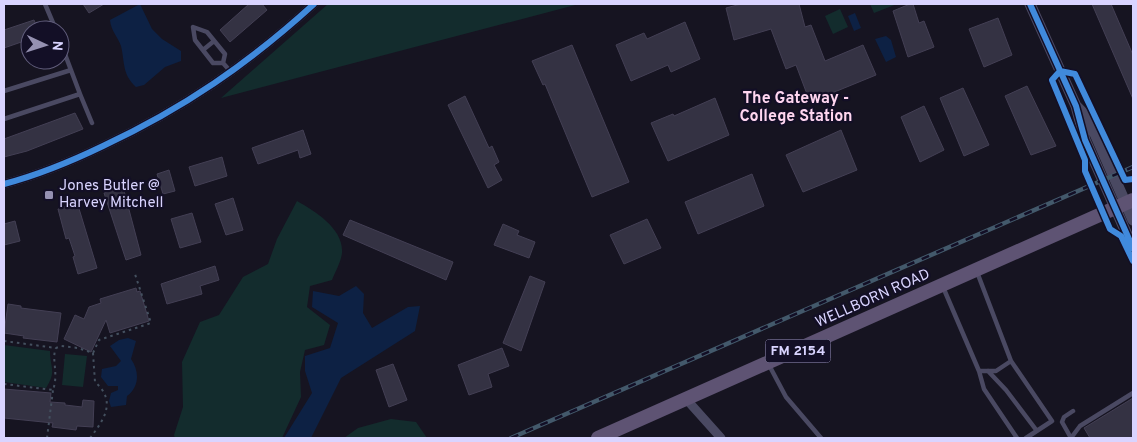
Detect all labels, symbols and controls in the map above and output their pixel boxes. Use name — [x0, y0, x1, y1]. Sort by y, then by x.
north arrow — [20, 20, 70, 70]
text: N — [48, 40, 65, 51]
district label: The Gateway - College Station — [739, 89, 853, 127]
place label: Jones Butler @ Harvey Mitchell — [59, 177, 163, 213]
marker: Jones Butler @ Harvey Mitchell — [43, 189, 55, 201]
street label: WELLBORN ROAD — [813, 265, 933, 333]
road number: FM 2154 — [766, 340, 830, 362]

